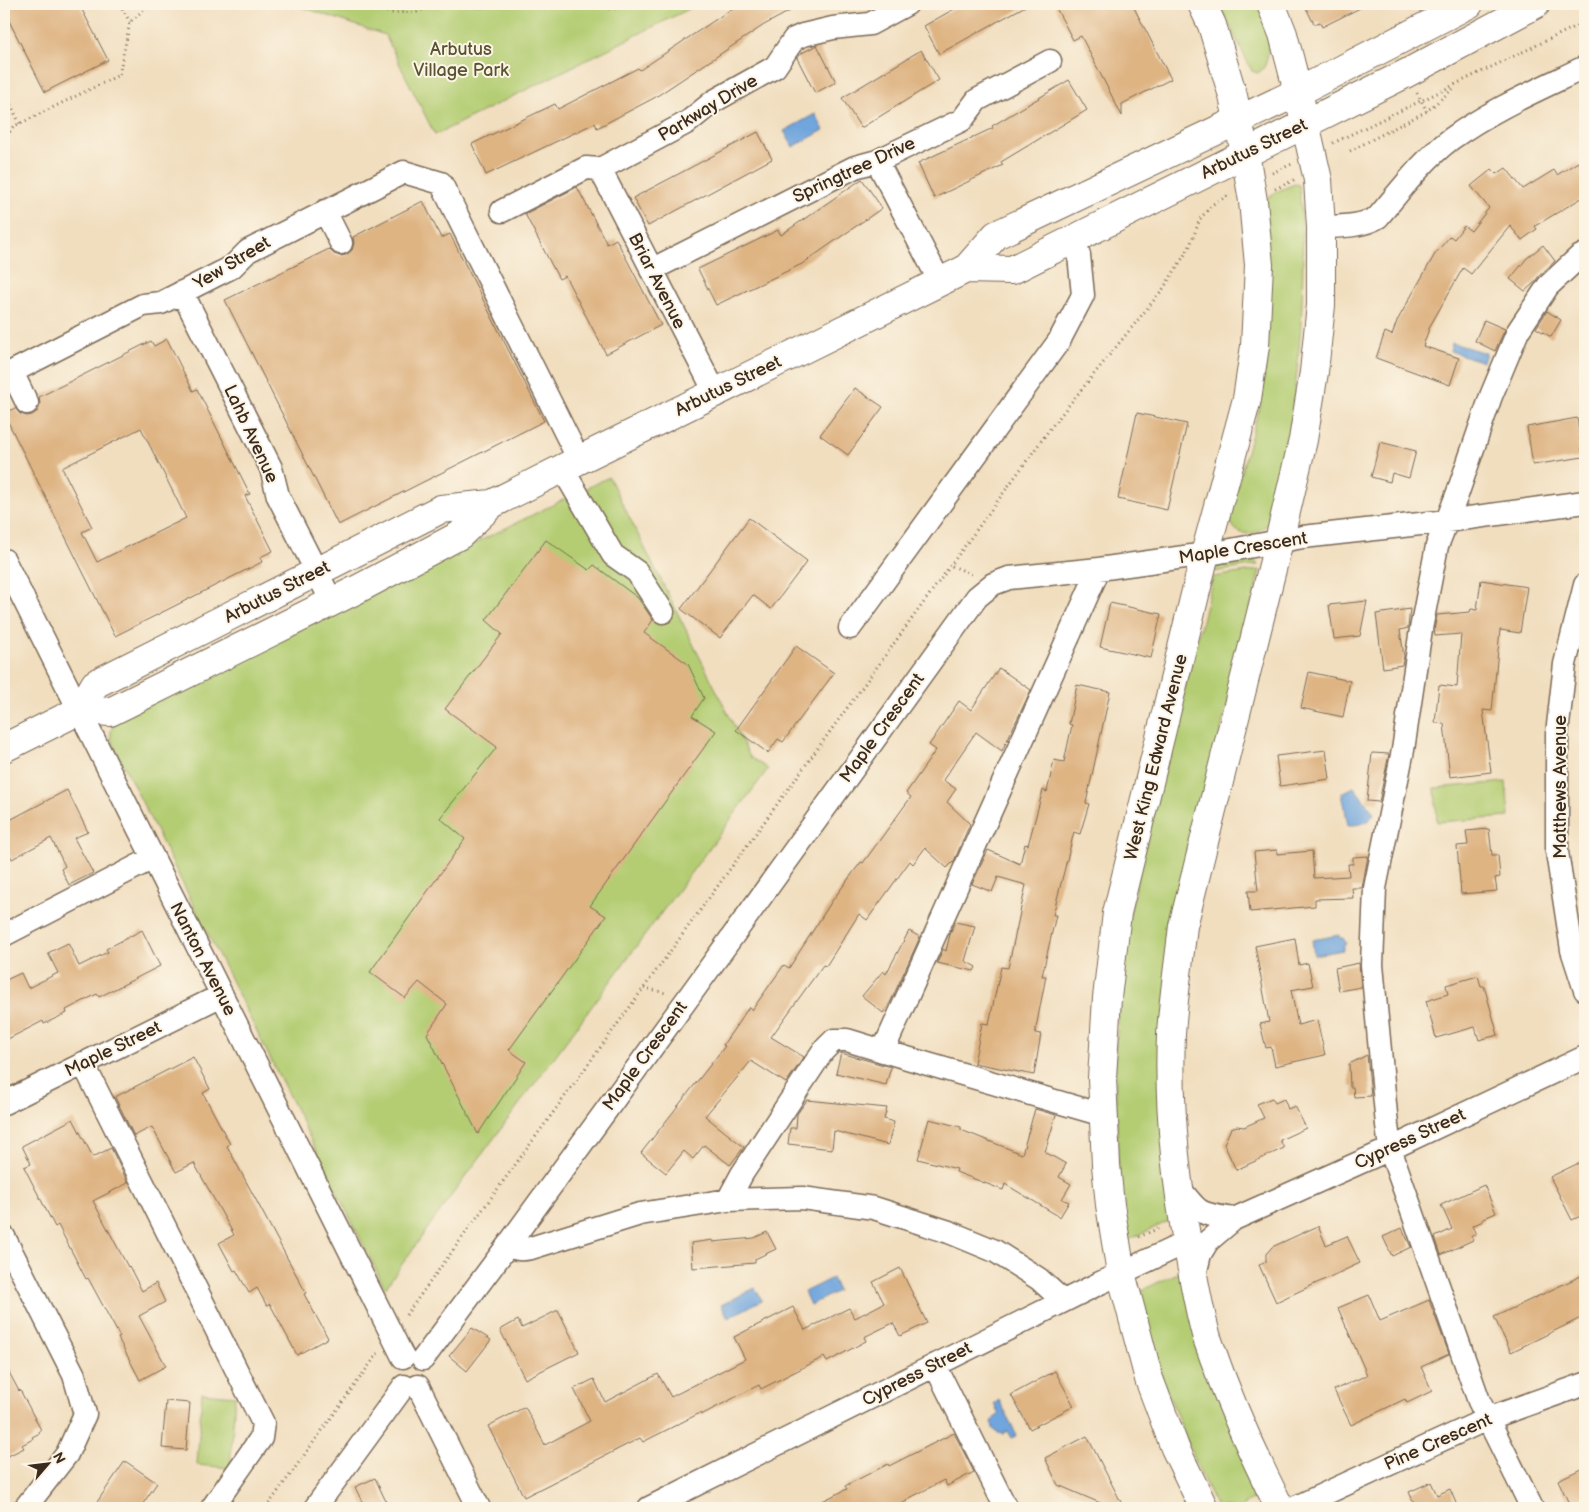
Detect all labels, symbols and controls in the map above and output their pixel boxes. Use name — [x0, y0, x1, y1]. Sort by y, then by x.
park label: Arbutus Village Park — [413, 39, 509, 81]
street label: Parkway Drive — [654, 70, 762, 146]
street label: Arbutus Street — [1197, 114, 1311, 184]
street label: Springtree Drive — [789, 132, 919, 208]
street label: Briar Avenue — [624, 229, 690, 333]
street label: Yew Street — [189, 232, 275, 295]
street label: Arbutus Street — [671, 351, 785, 421]
street label: Lahb Avenue — [219, 382, 283, 487]
street label: Maple Crescent — [1177, 527, 1309, 569]
street label: Arbutus Street — [221, 556, 334, 628]
street label: West King Edward Avenue — [1120, 651, 1192, 862]
street label: Maple Crescent — [835, 669, 929, 787]
street label: Matthews Avenue — [1550, 715, 1571, 859]
street label: Nanton Avenue — [165, 899, 241, 1020]
street label: Maple Crescent — [598, 997, 692, 1115]
street label: Maple Street — [61, 1016, 165, 1081]
street label: Cypress Street — [1351, 1104, 1469, 1174]
street label: Cypress Street — [859, 1337, 976, 1411]
street label: Pine Crescent — [1381, 1409, 1496, 1475]
north arrow — [22, 1440, 72, 1490]
text: N — [49, 1449, 69, 1467]

